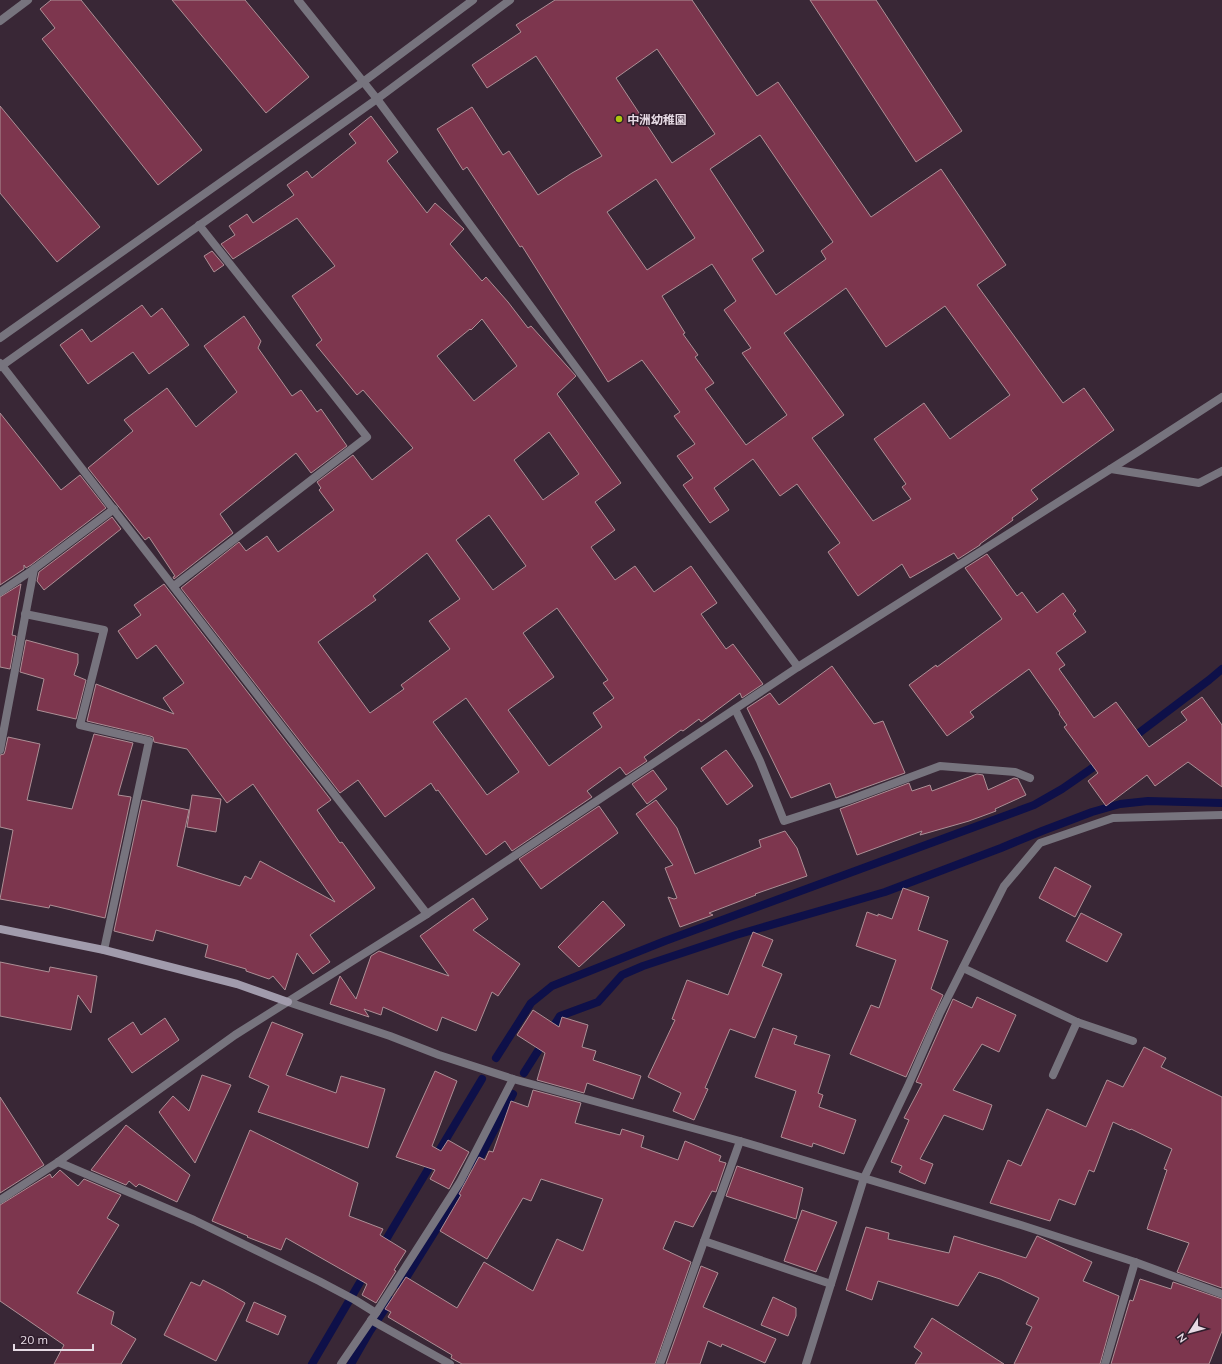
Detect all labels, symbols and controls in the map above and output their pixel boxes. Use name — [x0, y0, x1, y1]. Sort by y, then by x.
place label: 中洲幼稚園 — [627, 112, 687, 127]
marker: 中洲幼稚園 — [614, 114, 624, 124]
north arrow — [1170, 1312, 1210, 1352]
scale bar — [14, 1326, 93, 1352]
text: N — [1174, 1330, 1190, 1345]
text: 20 m — [20, 1332, 48, 1347]

